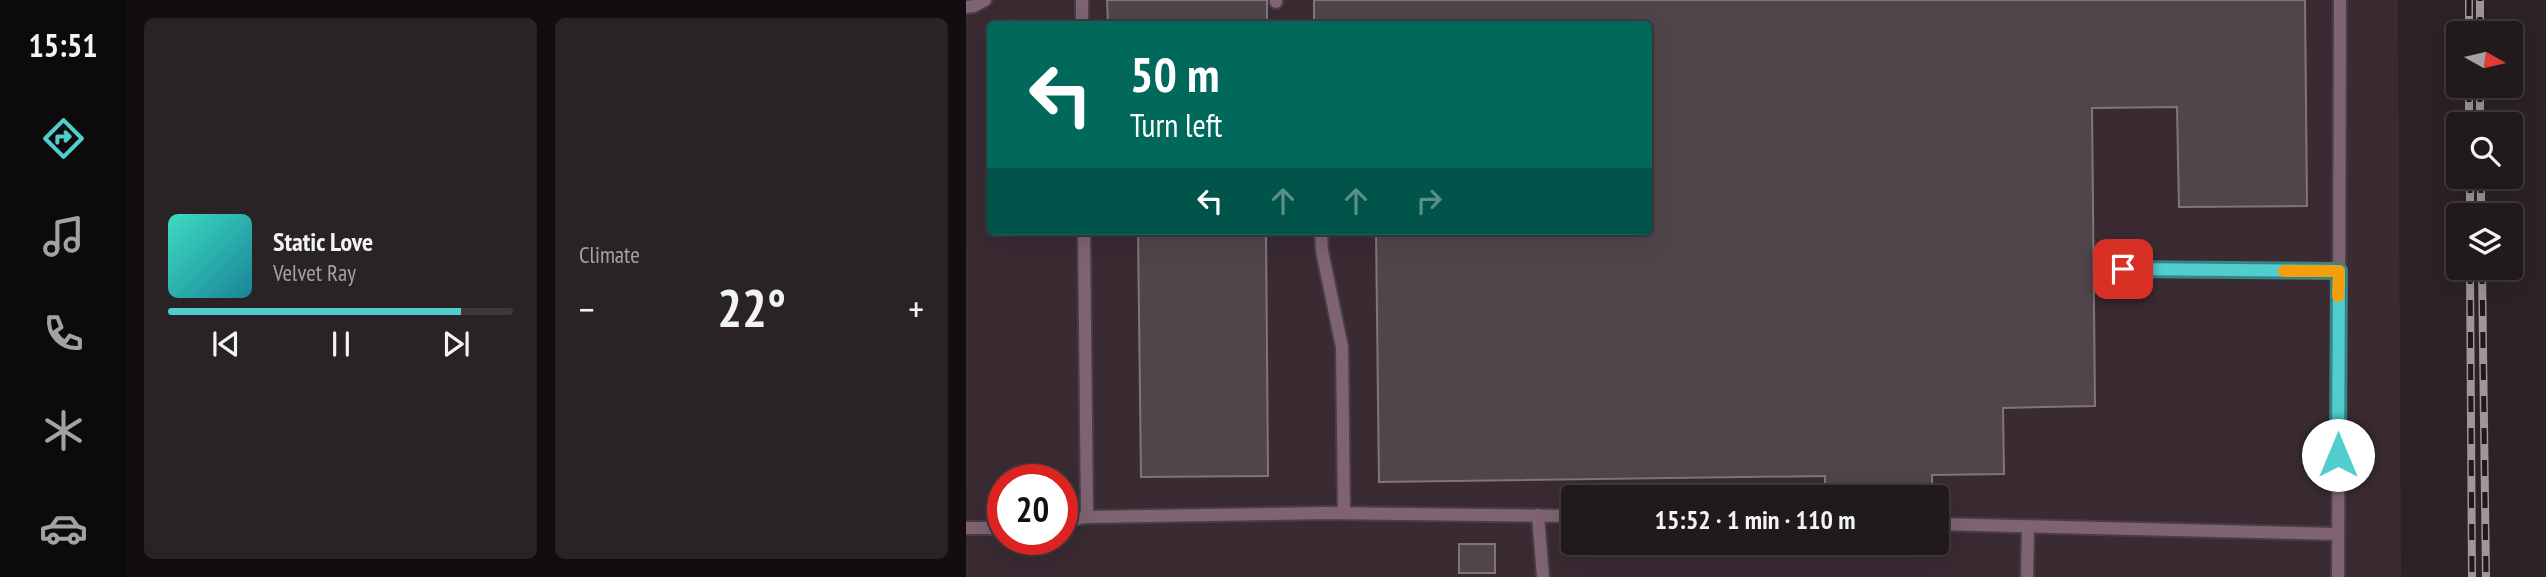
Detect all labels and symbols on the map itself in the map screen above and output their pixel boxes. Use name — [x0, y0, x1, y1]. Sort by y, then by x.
north arrow — [2446, 21, 2524, 98]
pin — [2093, 239, 2153, 299]
position arrow — [2301, 418, 2375, 492]
speed limit sign: 20 — [987, 464, 1078, 555]

